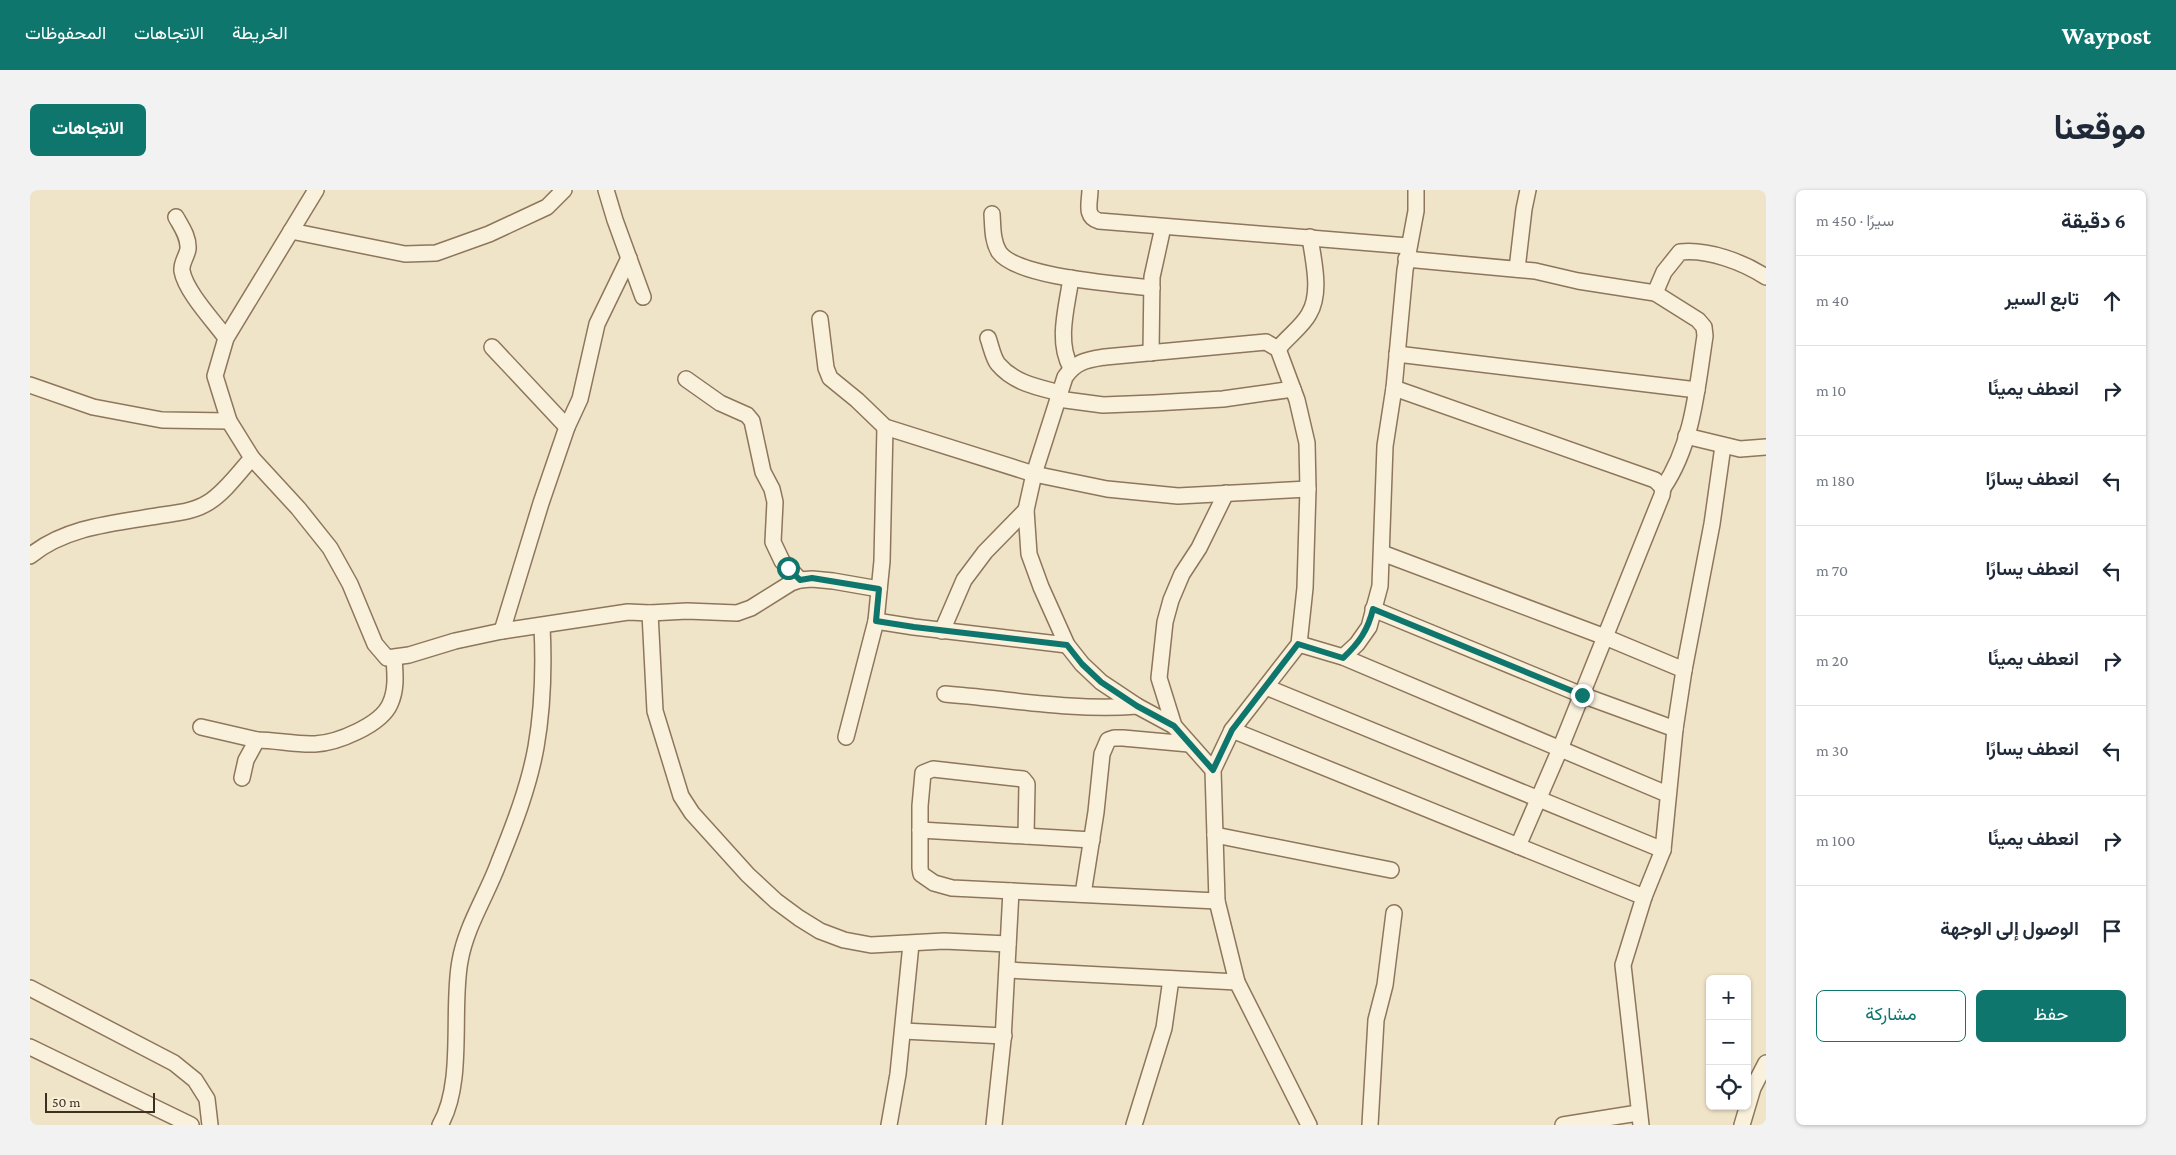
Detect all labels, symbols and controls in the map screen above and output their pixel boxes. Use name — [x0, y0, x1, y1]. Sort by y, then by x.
text: Waypost — [2062, 22, 2151, 49]
text: المحفوظات — [25, 23, 106, 43]
text: الاتجاهات — [134, 23, 204, 43]
text: الخريطة — [232, 23, 288, 43]
button: الاتجاهات — [30, 104, 146, 156]
text: موقعنا — [2053, 108, 2146, 147]
text: 6 دقيقة — [2061, 209, 2126, 233]
text: سيرًا · 450 m — [1816, 212, 1894, 229]
icon: ahead — [2098, 287, 2126, 315]
text: تابع السير — [2004, 288, 2079, 309]
text: 40 m — [1816, 292, 1849, 309]
icon: right — [2098, 377, 2126, 405]
text: انعطف يمينًا — [1988, 378, 2079, 399]
text: 10 m — [1816, 382, 1846, 399]
icon: left — [2098, 467, 2126, 495]
text: انعطف يسارًا — [1985, 468, 2079, 489]
text: 180 m — [1816, 472, 1855, 489]
route start — [777, 557, 800, 580]
icon: left — [2098, 557, 2126, 585]
text: انعطف يسارًا — [1985, 558, 2079, 579]
text: 70 m — [1816, 562, 1848, 579]
icon: right — [2098, 647, 2126, 675]
text: انعطف يمينًا — [1988, 648, 2079, 669]
text: 20 m — [1816, 652, 1849, 669]
route end — [1571, 684, 1594, 707]
icon: left — [2098, 737, 2126, 765]
text: انعطف يسارًا — [1985, 738, 2079, 759]
text: 30 m — [1816, 742, 1849, 759]
icon: right — [2098, 827, 2126, 855]
text: انعطف يمينًا — [1988, 828, 2079, 849]
text: 100 m — [1816, 832, 1855, 849]
icon: arrive — [2098, 917, 2126, 945]
text: الوصول إلى الوجهة — [1940, 918, 2079, 939]
map controls — [1706, 975, 1751, 1110]
button: + — [1706, 975, 1751, 1020]
button: مشاركة — [1816, 990, 1966, 1042]
button: حفظ — [1976, 990, 2126, 1042]
button: − — [1706, 1020, 1751, 1065]
button: locate — [1706, 1065, 1751, 1110]
scale bar — [45, 1090, 155, 1113]
text: 50 m — [52, 1094, 80, 1110]

